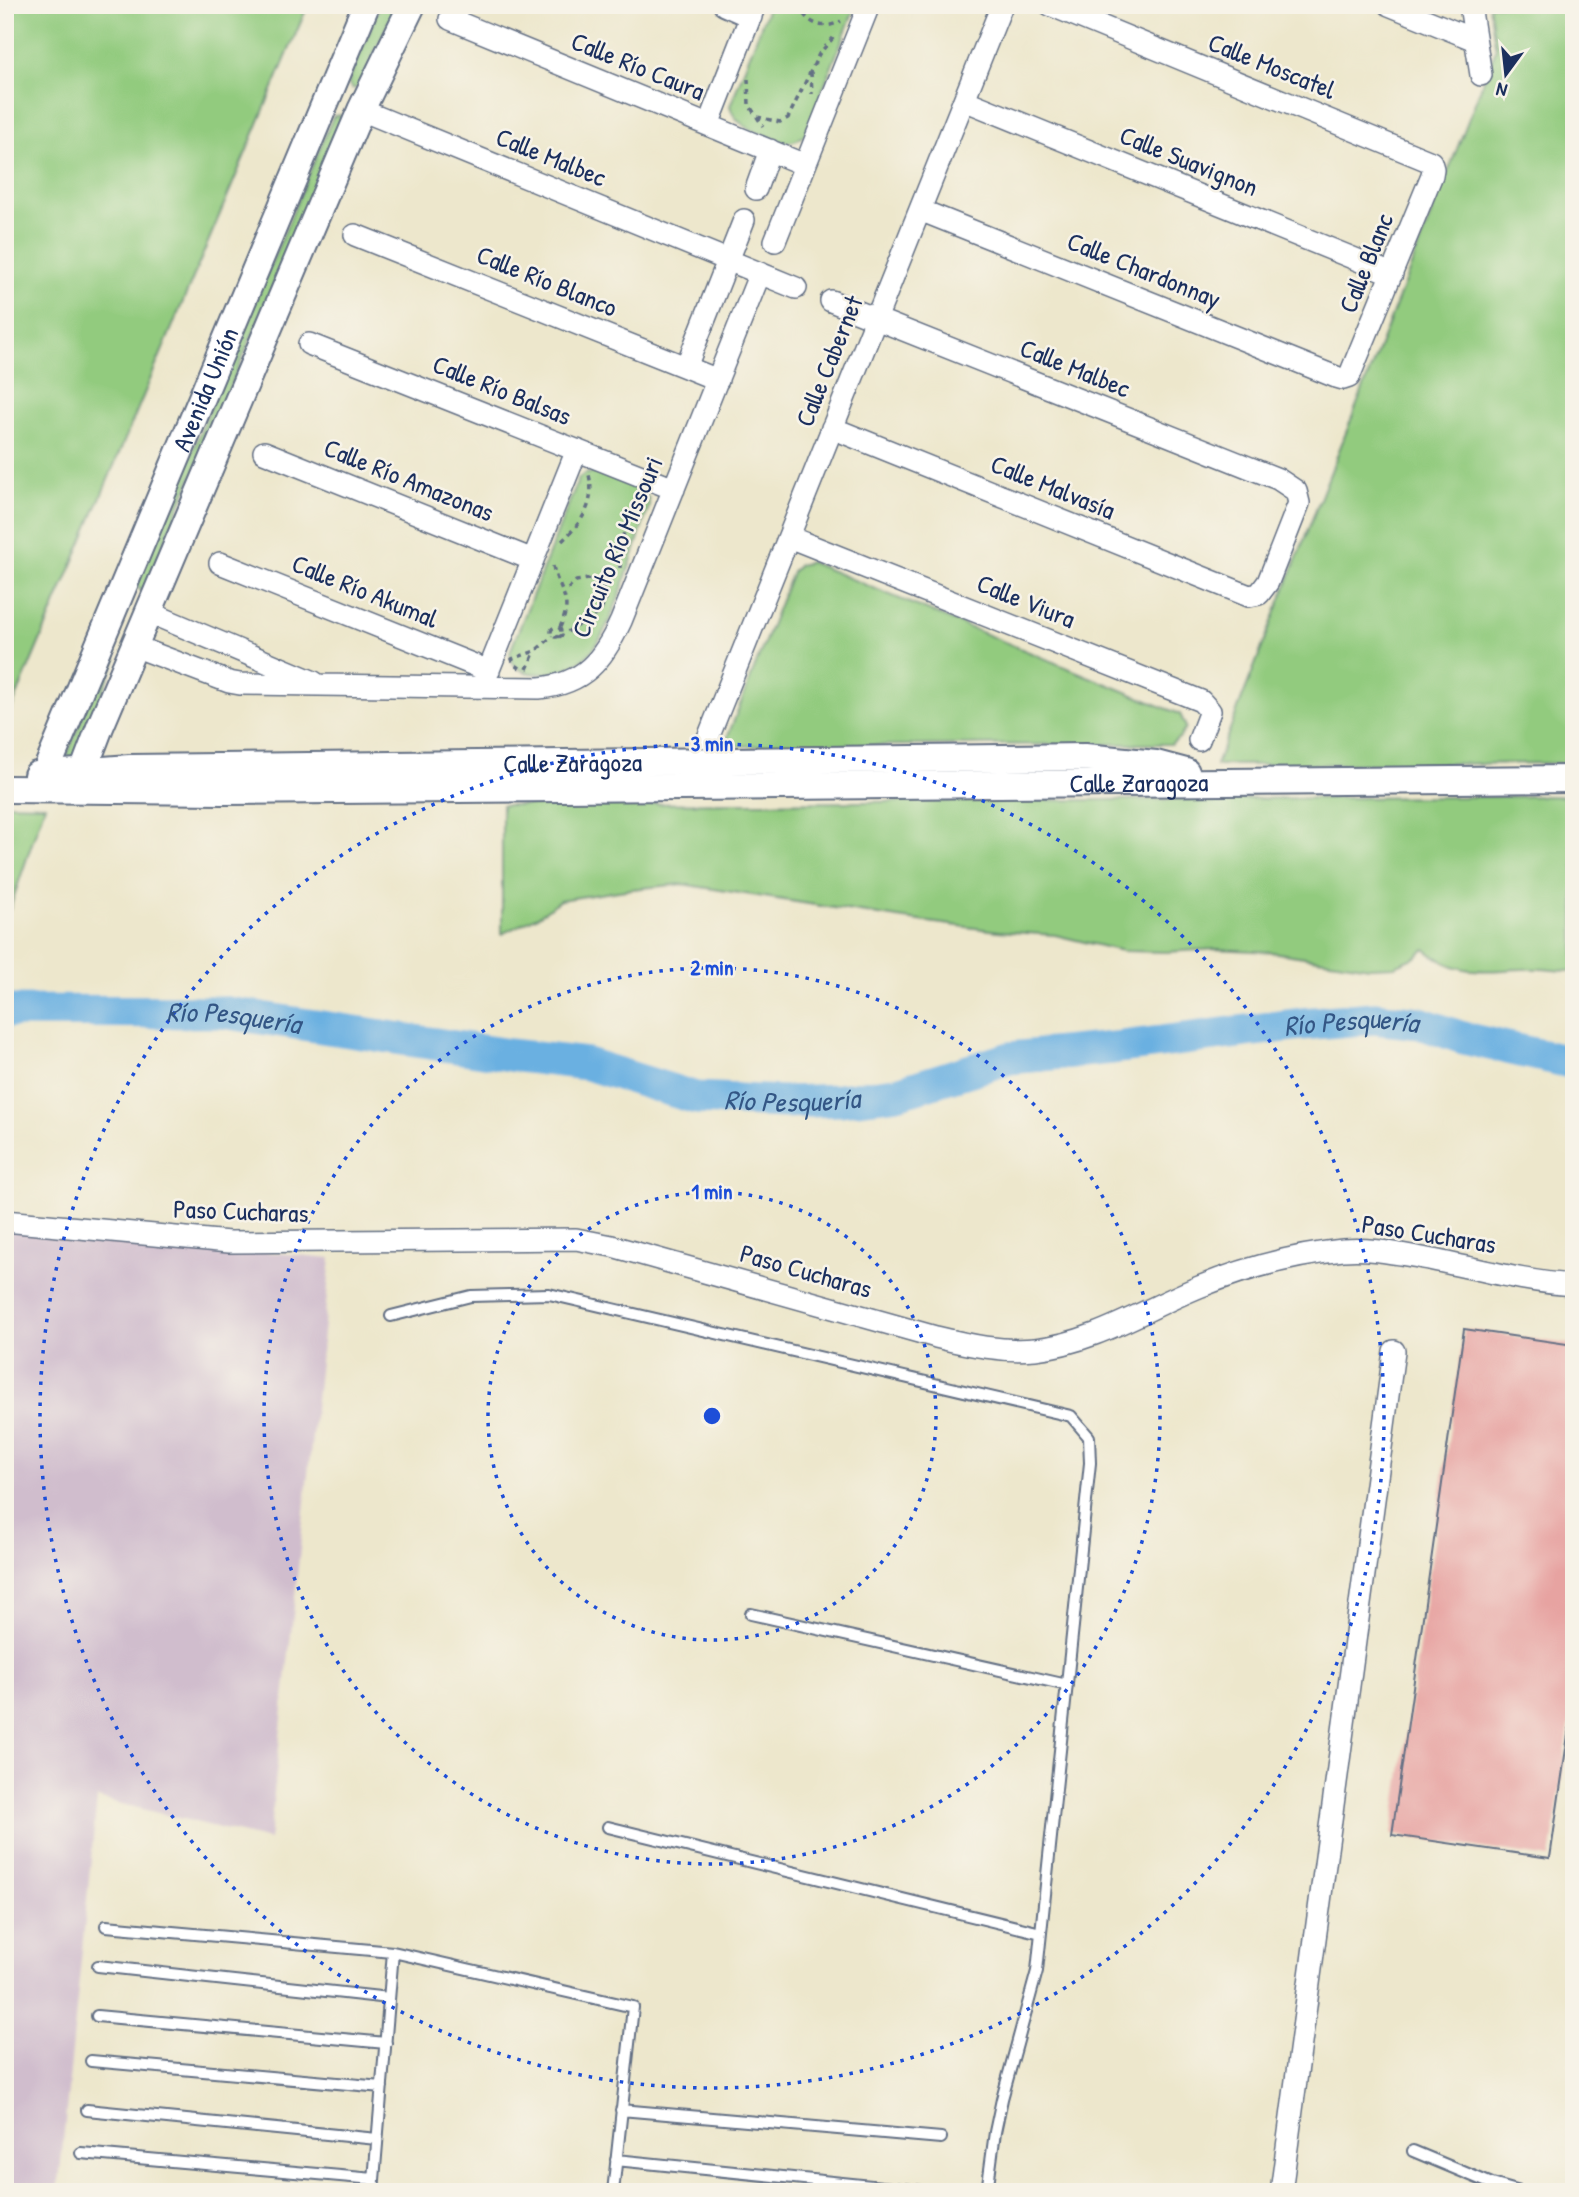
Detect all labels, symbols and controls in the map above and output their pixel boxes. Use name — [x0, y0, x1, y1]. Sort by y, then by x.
street label: Calle Río Caura — [566, 23, 710, 108]
street label: Calle Moscatel — [1203, 24, 1341, 107]
north arrow — [1470, 38, 1540, 108]
text: N — [1493, 77, 1510, 104]
street label: Calle Suavignon — [1115, 117, 1264, 204]
street label: Calle Malbec — [491, 119, 611, 194]
street label: Calle Blanc — [1330, 208, 1401, 318]
street label: Calle Chardonnay — [1062, 223, 1226, 316]
street label: Calle Río Blanco — [472, 236, 623, 325]
street label: Calle Cabernet — [786, 289, 871, 432]
street label: Avenida Unión — [164, 322, 247, 457]
street label: Calle Malbec — [1015, 330, 1135, 405]
street label: Calle Río Balsas — [428, 346, 577, 433]
street label: Calle Río Amazonas — [319, 430, 499, 530]
street label: Calle Malvasía — [986, 446, 1121, 527]
street label: Circuito Río Missouri — [563, 451, 671, 643]
street label: Calle Río Akumal — [287, 545, 444, 636]
street label: Calle Viura — [972, 565, 1081, 636]
text: 3 min — [691, 729, 733, 758]
street label: Calle Zaragoza — [503, 744, 642, 781]
street label: Calle Zaragoza — [1069, 764, 1209, 800]
text: 2 min — [690, 953, 734, 982]
water label: Río Pesquería — [166, 993, 307, 1043]
water label: Río Pesquería — [1281, 998, 1424, 1045]
water label: Río Pesquería — [723, 1078, 865, 1121]
text: 1 min — [692, 1177, 732, 1206]
street label: Paso Cucharas — [173, 1191, 309, 1230]
street label: Paso Cucharas — [1360, 1206, 1499, 1261]
street label: Paso Cucharas — [736, 1235, 876, 1306]
centre of rings — [700, 1404, 724, 1428]

